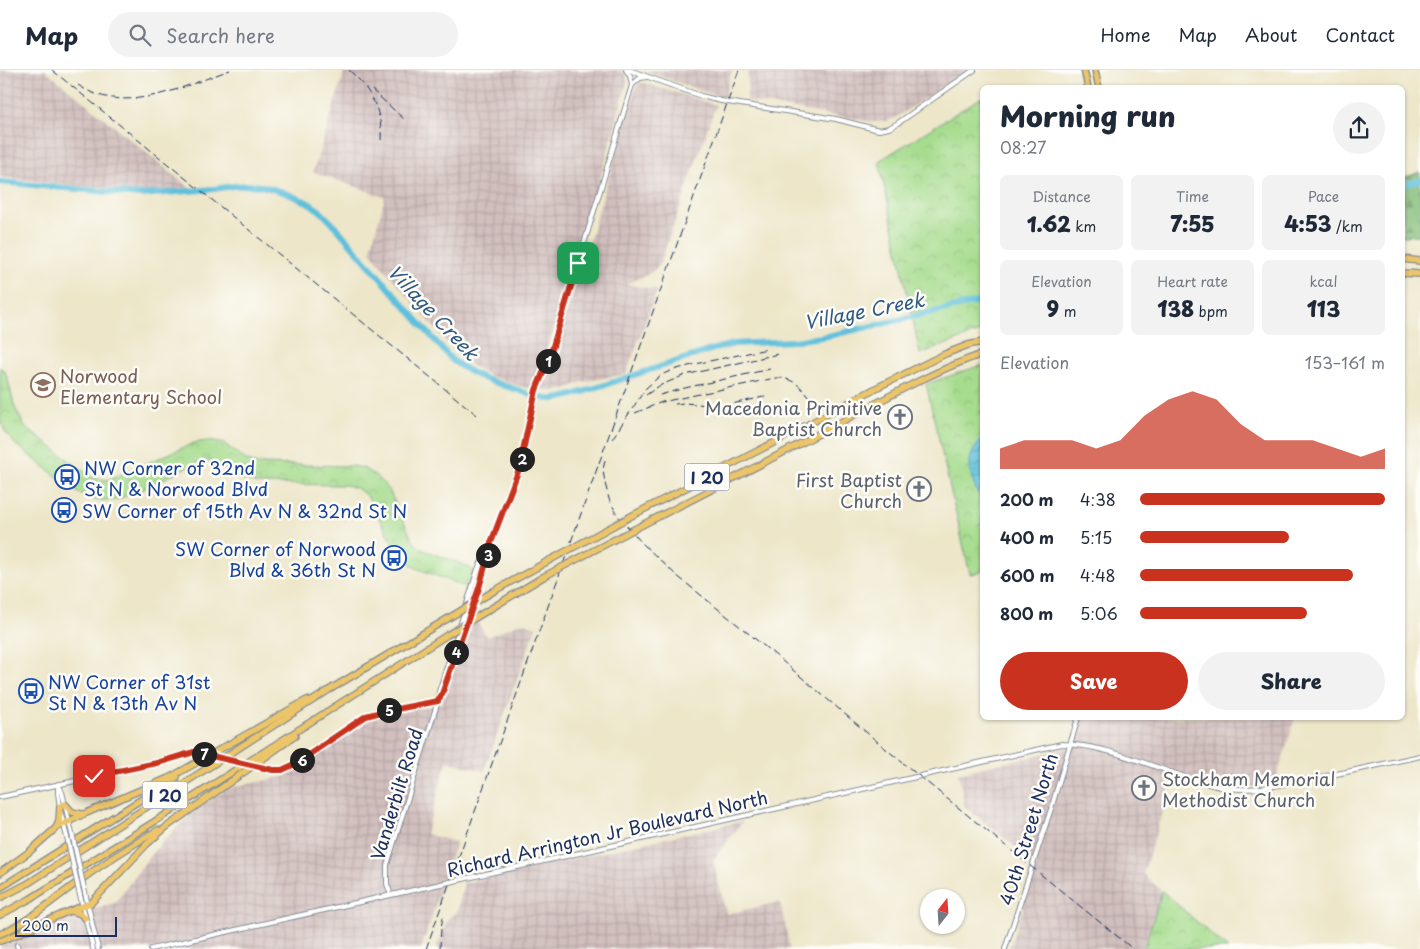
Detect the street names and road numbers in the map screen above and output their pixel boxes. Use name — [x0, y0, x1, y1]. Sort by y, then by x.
road number: I 20 — [684, 464, 730, 491]
street label: Vanderbilt Road — [363, 725, 429, 863]
street label: 40th Street North — [992, 750, 1064, 908]
road number: I 20 — [142, 782, 188, 808]
street label: Richard Arrington Jr Boulevard North — [444, 783, 770, 883]

